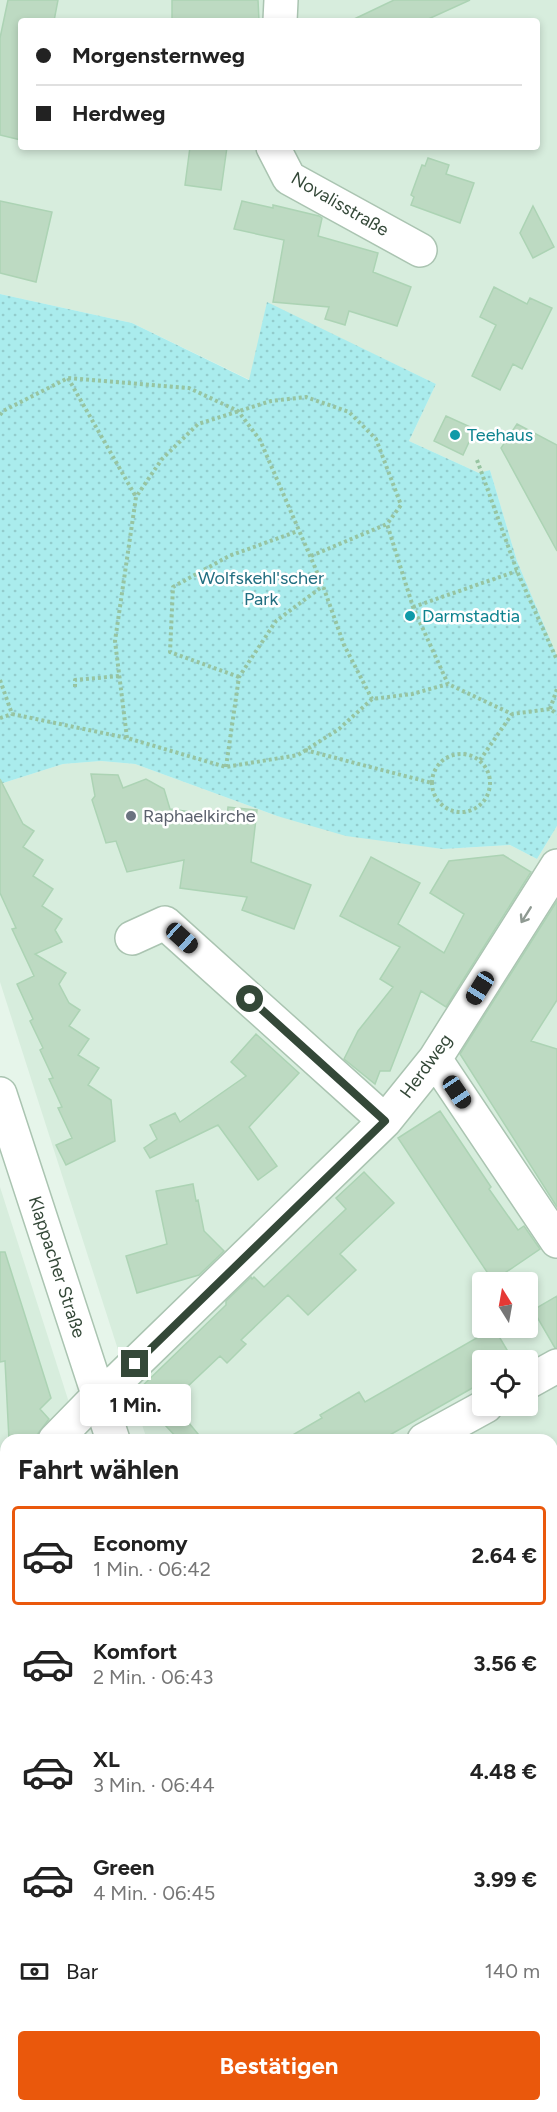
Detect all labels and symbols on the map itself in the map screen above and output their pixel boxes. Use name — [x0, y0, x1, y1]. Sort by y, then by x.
street label: Novalisstraße — [287, 167, 393, 241]
place label: Teehaus — [467, 424, 533, 446]
marker: Teehaus — [448, 428, 462, 442]
park label: Wolfskehl'scher Park — [198, 567, 324, 610]
place label: Darmstadtia — [422, 605, 520, 627]
marker: Darmstadtia — [403, 609, 417, 623]
place label: Raphaelkirche — [143, 805, 256, 827]
marker: Raphaelkirche — [124, 809, 138, 823]
one-way arrow — [519, 906, 531, 923]
car — [163, 919, 201, 957]
car — [463, 968, 497, 1008]
route start — [236, 985, 263, 1012]
street label: Herdweg — [395, 1029, 457, 1103]
car — [439, 1072, 475, 1112]
street label: Klappacher Straße — [24, 1193, 90, 1341]
north arrow — [472, 1272, 538, 1338]
route end — [121, 1350, 148, 1377]
callout: 1 Min. — [80, 1385, 190, 1427]

